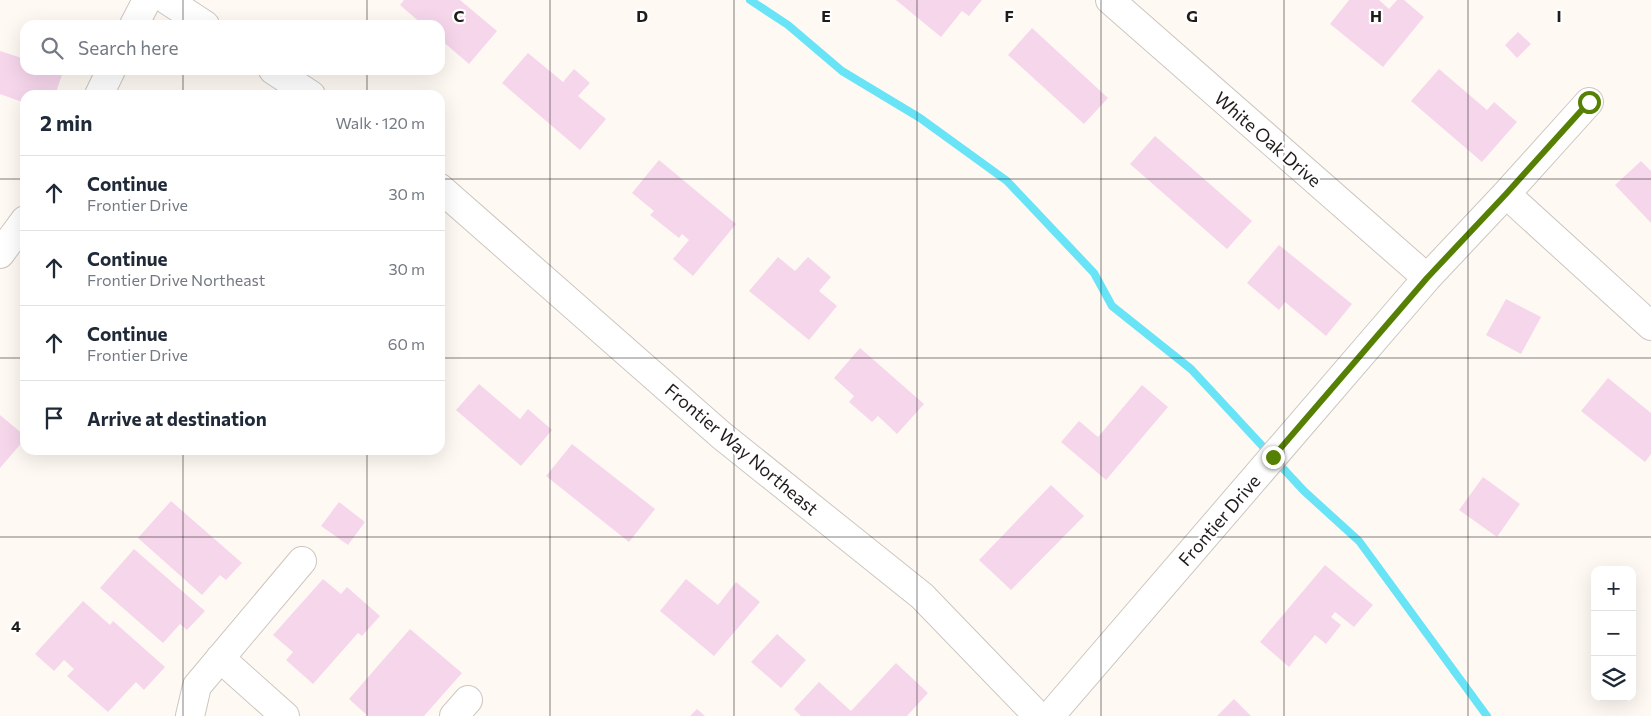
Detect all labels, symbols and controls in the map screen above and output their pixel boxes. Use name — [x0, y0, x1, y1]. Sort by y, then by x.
text: C — [454, 6, 465, 25]
text: D — [636, 6, 648, 25]
text: E — [821, 6, 831, 25]
text: F — [1004, 6, 1014, 25]
text: G — [1186, 6, 1198, 25]
text: H — [1370, 6, 1382, 25]
text: I — [1556, 6, 1562, 25]
search box — [20, 20, 445, 75]
icon: search — [38, 34, 66, 62]
text: Search here — [78, 36, 178, 59]
street label: White Oak Drive — [1210, 87, 1326, 191]
route start — [1578, 91, 1601, 114]
text: 2 min — [40, 110, 92, 135]
text: Walk · 120 m — [335, 113, 425, 132]
text: Continue — [87, 172, 167, 195]
icon: ahead — [40, 179, 68, 207]
text: 30 m — [388, 184, 425, 203]
text: Frontier Drive — [87, 195, 188, 214]
text: Continue — [87, 247, 167, 270]
icon: ahead — [40, 254, 68, 282]
text: 30 m — [388, 259, 425, 278]
text: Frontier Drive Northeast — [87, 270, 265, 289]
text: Continue — [87, 322, 167, 345]
icon: ahead — [40, 329, 68, 357]
text: 60 m — [388, 334, 425, 353]
text: Frontier Drive — [87, 345, 188, 364]
street label: Frontier Way Northeast — [661, 378, 823, 520]
icon: arrive — [40, 404, 68, 432]
text: Arrive at destination — [87, 407, 267, 430]
route end — [1262, 446, 1285, 469]
street label: Frontier Drive — [1173, 470, 1265, 570]
map controls — [1591, 566, 1636, 701]
button: + — [1591, 566, 1636, 611]
button: − — [1591, 611, 1636, 656]
text: 4 — [11, 616, 21, 635]
button: layers — [1591, 656, 1636, 701]

